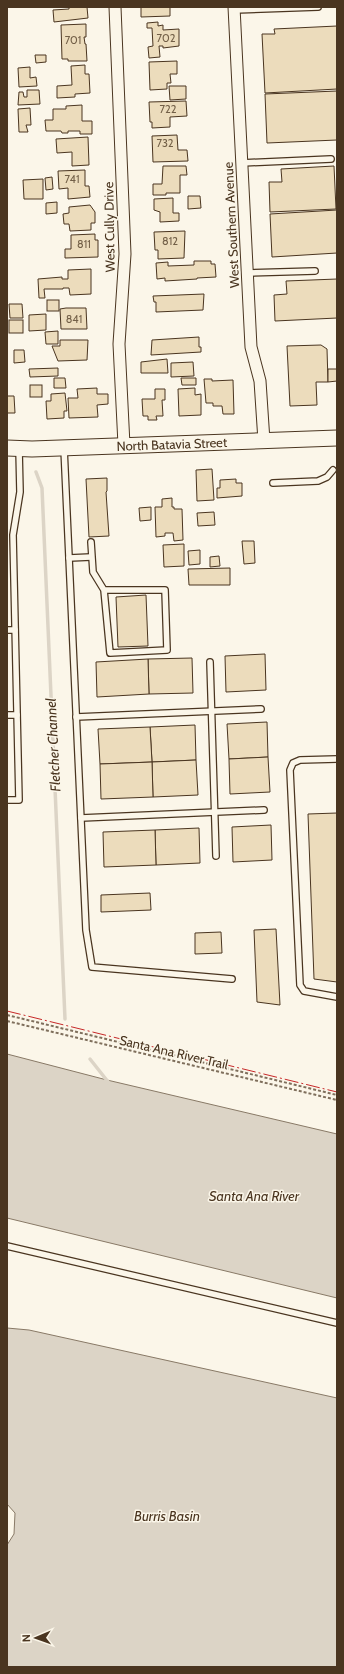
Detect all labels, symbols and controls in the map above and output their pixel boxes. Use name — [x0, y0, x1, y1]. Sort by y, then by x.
house number: 702 — [157, 31, 176, 45]
house number: 701 — [65, 33, 81, 47]
house number: 722 — [159, 102, 177, 116]
house number: 732 — [156, 136, 174, 150]
street label: West Southern Avenue — [220, 161, 242, 288]
house number: 741 — [64, 172, 80, 186]
street label: West Cully Drive — [100, 181, 118, 272]
house number: 812 — [162, 234, 178, 248]
house number: 811 — [77, 237, 91, 251]
house number: 841 — [66, 312, 82, 326]
street label: North Batavia Street — [116, 434, 228, 454]
water label: Fletcher Channel — [42, 697, 64, 792]
street label: Santa Ana River Trail — [118, 1032, 230, 1072]
water label: Santa Ana River — [209, 1187, 300, 1205]
water label: Burris Basin — [134, 1507, 200, 1525]
north arrow — [16, 1618, 56, 1658]
text: N — [19, 1634, 33, 1642]

